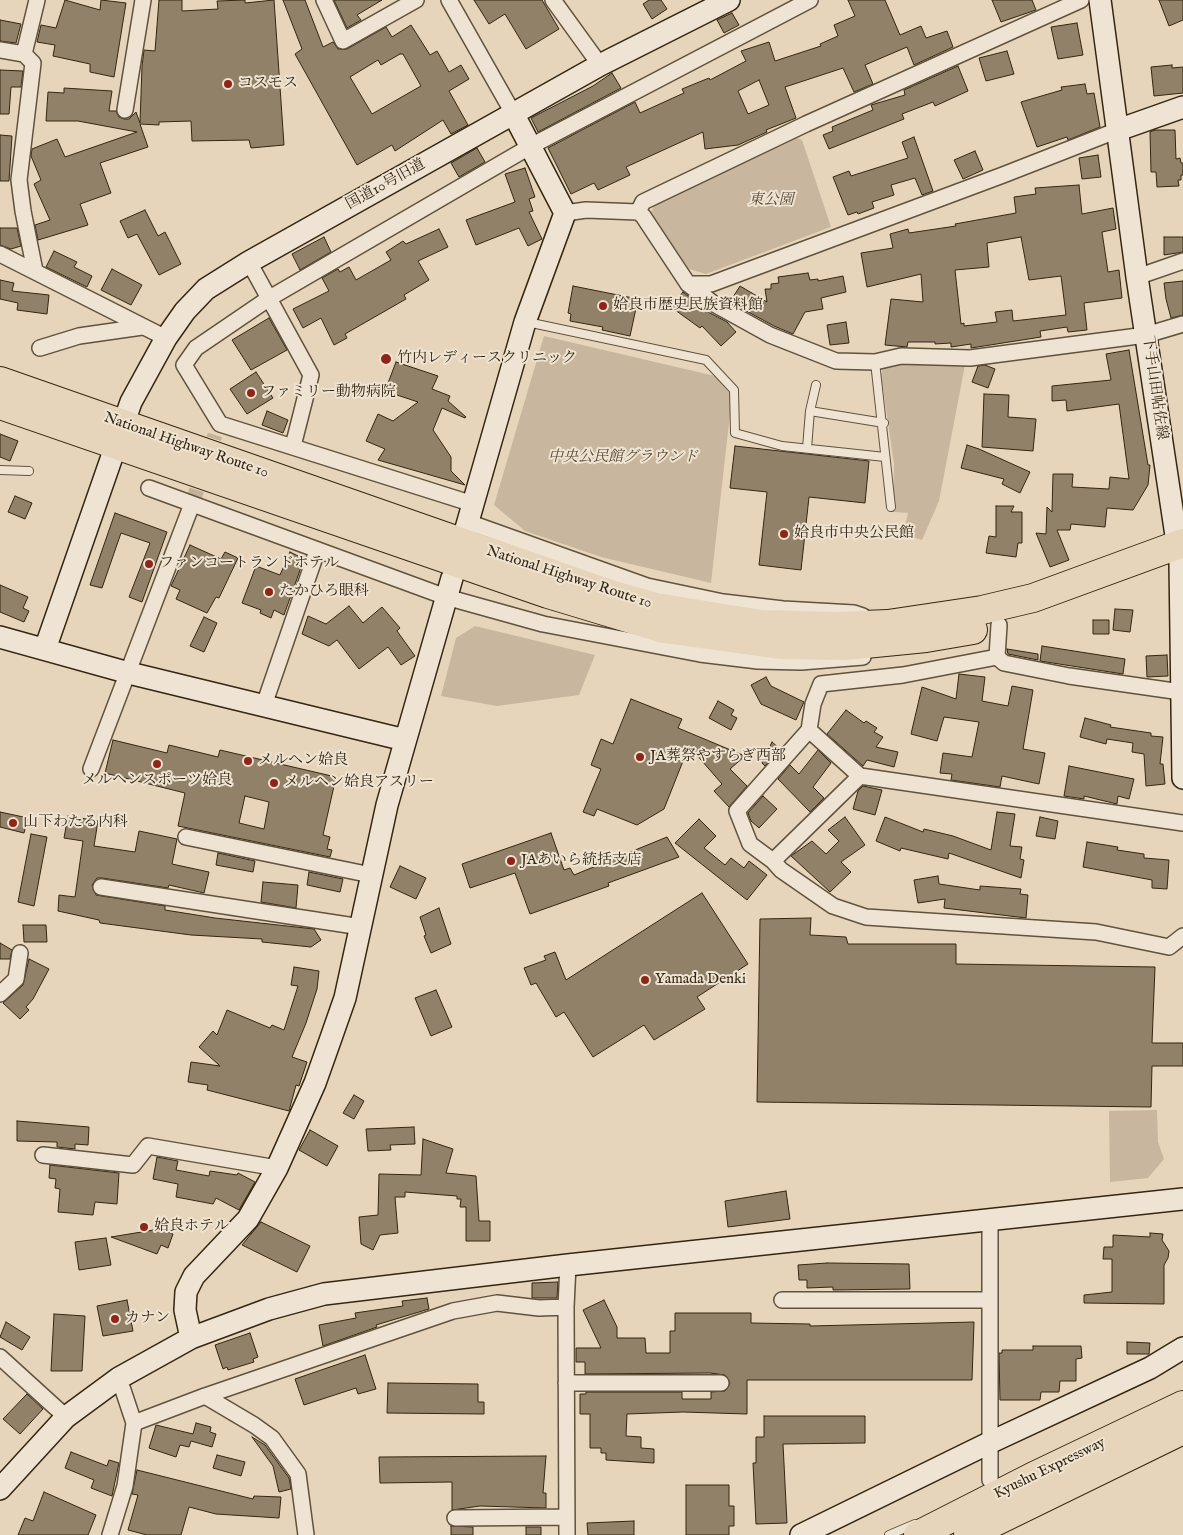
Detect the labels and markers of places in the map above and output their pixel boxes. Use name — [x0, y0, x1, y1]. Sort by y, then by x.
place label: コスモス — [238, 75, 298, 93]
marker: コスモス — [222, 78, 234, 90]
place label: 姶良市歴史民族資料館 — [613, 297, 763, 315]
marker: 姶良市歴史民族資料館 — [597, 300, 609, 312]
place label: 竹内レディースクリニック — [397, 350, 577, 368]
marker: 竹内レディースクリニック — [379, 352, 393, 366]
place label: ファミリー動物病院 — [261, 384, 396, 402]
marker: ファミリー動物病院 — [245, 387, 257, 399]
place label: 姶良市中央公民館 — [794, 525, 914, 543]
marker: 姶良市中央公民館 — [778, 528, 790, 540]
place label: ファンコートランドホテル — [159, 555, 339, 573]
marker: ファンコートランドホテル — [143, 558, 155, 570]
place label: たかひろ眼科 — [279, 583, 369, 601]
marker: たかひろ眼科 — [263, 586, 275, 598]
place label: JA葬祭やすらぎ西部 — [650, 748, 786, 766]
marker: JA葬祭やすらぎ西部 — [634, 751, 646, 763]
place label: メルヘン姶良 — [258, 752, 348, 770]
marker: メルヘン姶良 — [242, 755, 254, 767]
marker: メルヘンスポーツ姶良 — [151, 758, 163, 770]
place label: メルヘンスポーツ姶良 — [82, 772, 232, 790]
place label: メルヘン姶良アスリー — [284, 774, 434, 792]
marker: メルヘン姶良アスリー — [268, 777, 280, 789]
place label: 山下わたる内科 — [23, 814, 128, 832]
marker: 山下わたる内科 — [7, 817, 19, 829]
place label: JAあいら統括支店 — [521, 852, 642, 870]
marker: JAあいら統括支店 — [505, 855, 517, 867]
place label: Yamada Denki — [655, 971, 746, 989]
marker: Yamada Denki — [639, 974, 651, 986]
place label: 姶良ホテル — [154, 1218, 229, 1236]
marker: 姶良ホテル — [138, 1221, 150, 1233]
place label: カナン — [125, 1310, 170, 1328]
marker: カナン — [109, 1313, 121, 1325]

